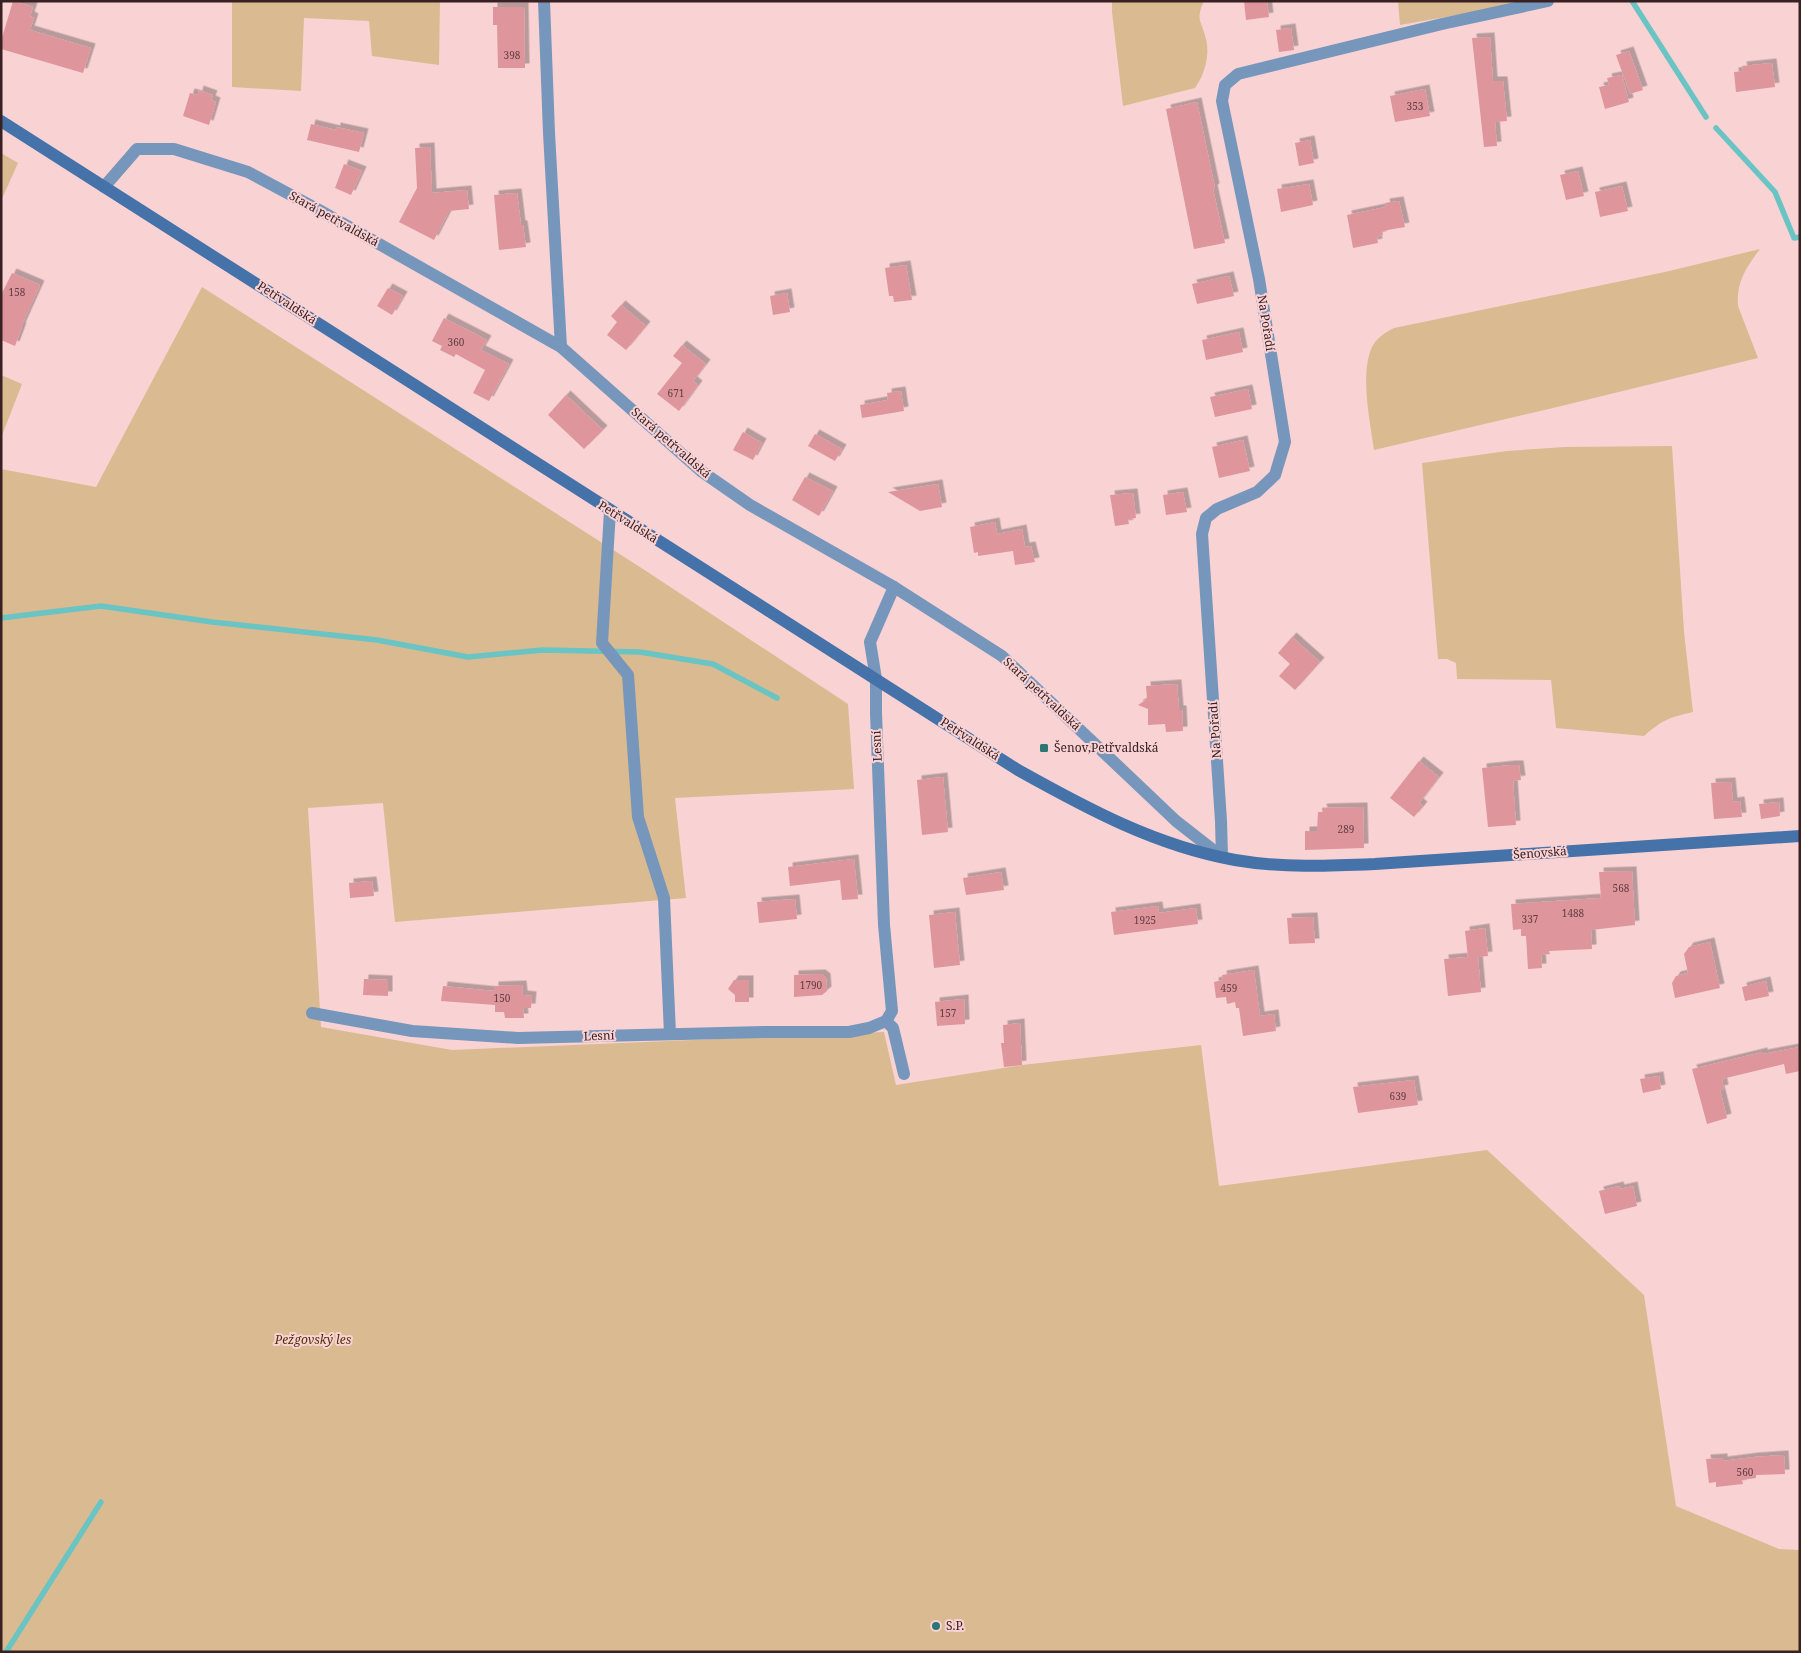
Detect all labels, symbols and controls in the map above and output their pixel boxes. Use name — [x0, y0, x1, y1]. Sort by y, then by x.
house number: 398 — [504, 48, 521, 62]
house number: 353 — [1407, 99, 1424, 113]
street label: Stará petřvaldská — [286, 187, 382, 250]
street label: Petřvaldská — [254, 277, 320, 328]
house number: 158 — [9, 285, 26, 299]
street label: Na Pořadí — [1254, 294, 1279, 352]
house number: 360 — [448, 335, 465, 349]
house number: 671 — [668, 386, 684, 400]
street label: Stará petřvaldská — [628, 403, 715, 482]
street label: Petřvaldská — [595, 496, 662, 547]
street label: Stará petřvaldská — [1000, 653, 1085, 734]
street label: Na Pořadí — [1204, 701, 1225, 759]
street label: Petřvaldská — [937, 713, 1003, 764]
street label: Lesní — [867, 730, 886, 762]
place label: Šenov,Petřvaldská — [1054, 739, 1159, 756]
marker: Šenov,Petřvaldská — [1038, 742, 1050, 754]
house number: 289 — [1338, 822, 1354, 836]
street label: Šenovská — [1513, 842, 1568, 863]
house number: 568 — [1613, 881, 1630, 895]
house number: 1488 — [1562, 906, 1585, 920]
house number: 337 — [1522, 912, 1539, 926]
house number: 1925 — [1134, 913, 1156, 927]
house number: 1790 — [800, 978, 823, 992]
house number: 459 — [1221, 981, 1237, 995]
house number: 150 — [494, 991, 511, 1005]
house number: 157 — [940, 1006, 957, 1020]
street label: Lesní — [583, 1026, 615, 1045]
house number: 639 — [1390, 1089, 1406, 1103]
park label: Pežgovský les — [274, 1331, 352, 1348]
house number: 560 — [1737, 1465, 1754, 1479]
place label: S.P. — [946, 1617, 964, 1634]
marker: S.P. — [930, 1620, 942, 1632]

